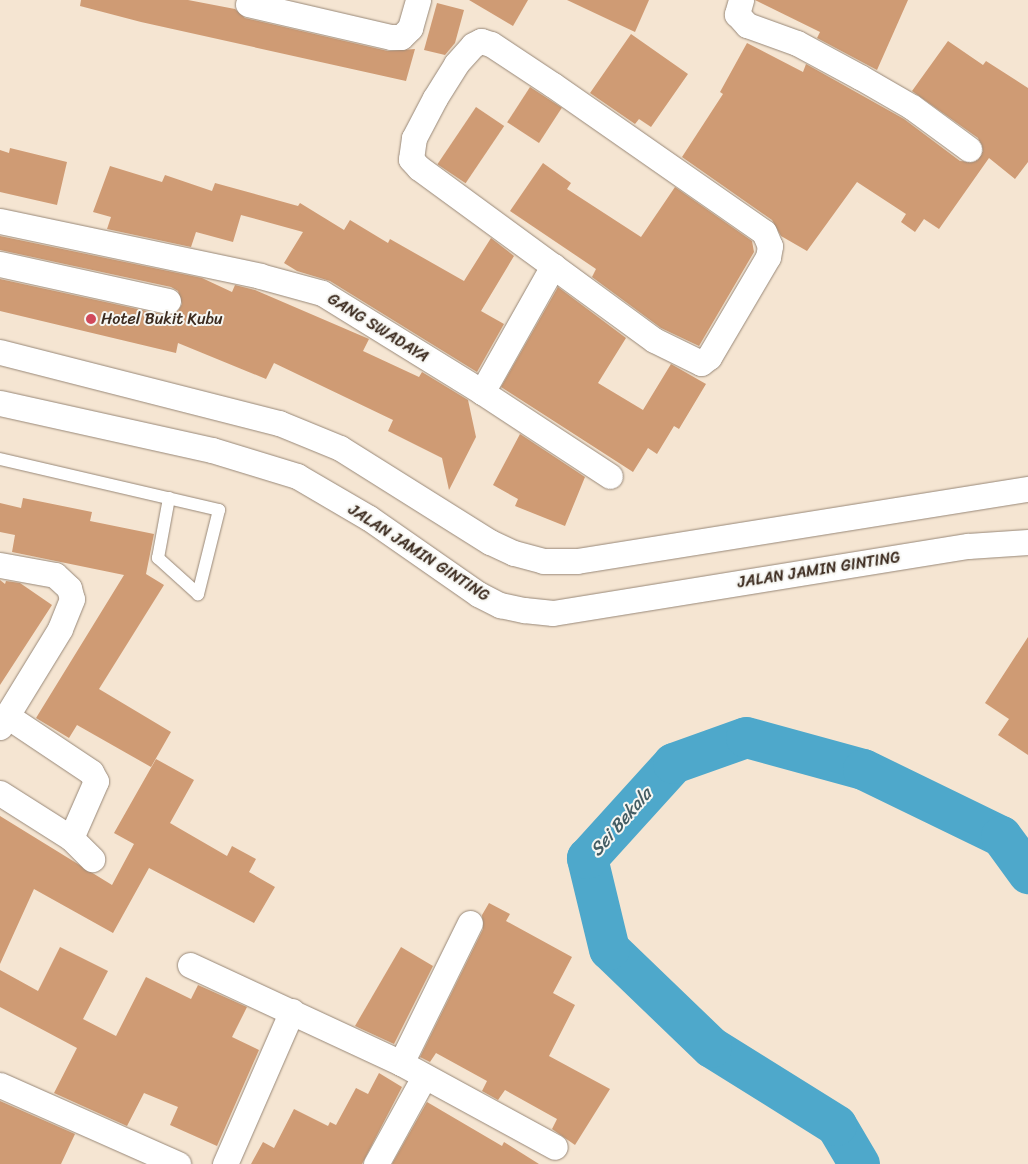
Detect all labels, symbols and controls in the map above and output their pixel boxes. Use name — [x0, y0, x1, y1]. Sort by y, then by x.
street label: GANG SWADAYA — [324, 289, 432, 367]
place label: Hotel Bukit Kubu — [101, 309, 223, 329]
marker: Hotel Bukit Kubu — [85, 313, 97, 325]
street label: JALAN JAMIN GINTING — [345, 500, 493, 606]
street label: JALAN JAMIN GINTING — [736, 548, 902, 592]
water label: Sei Bekala — [585, 783, 657, 861]

